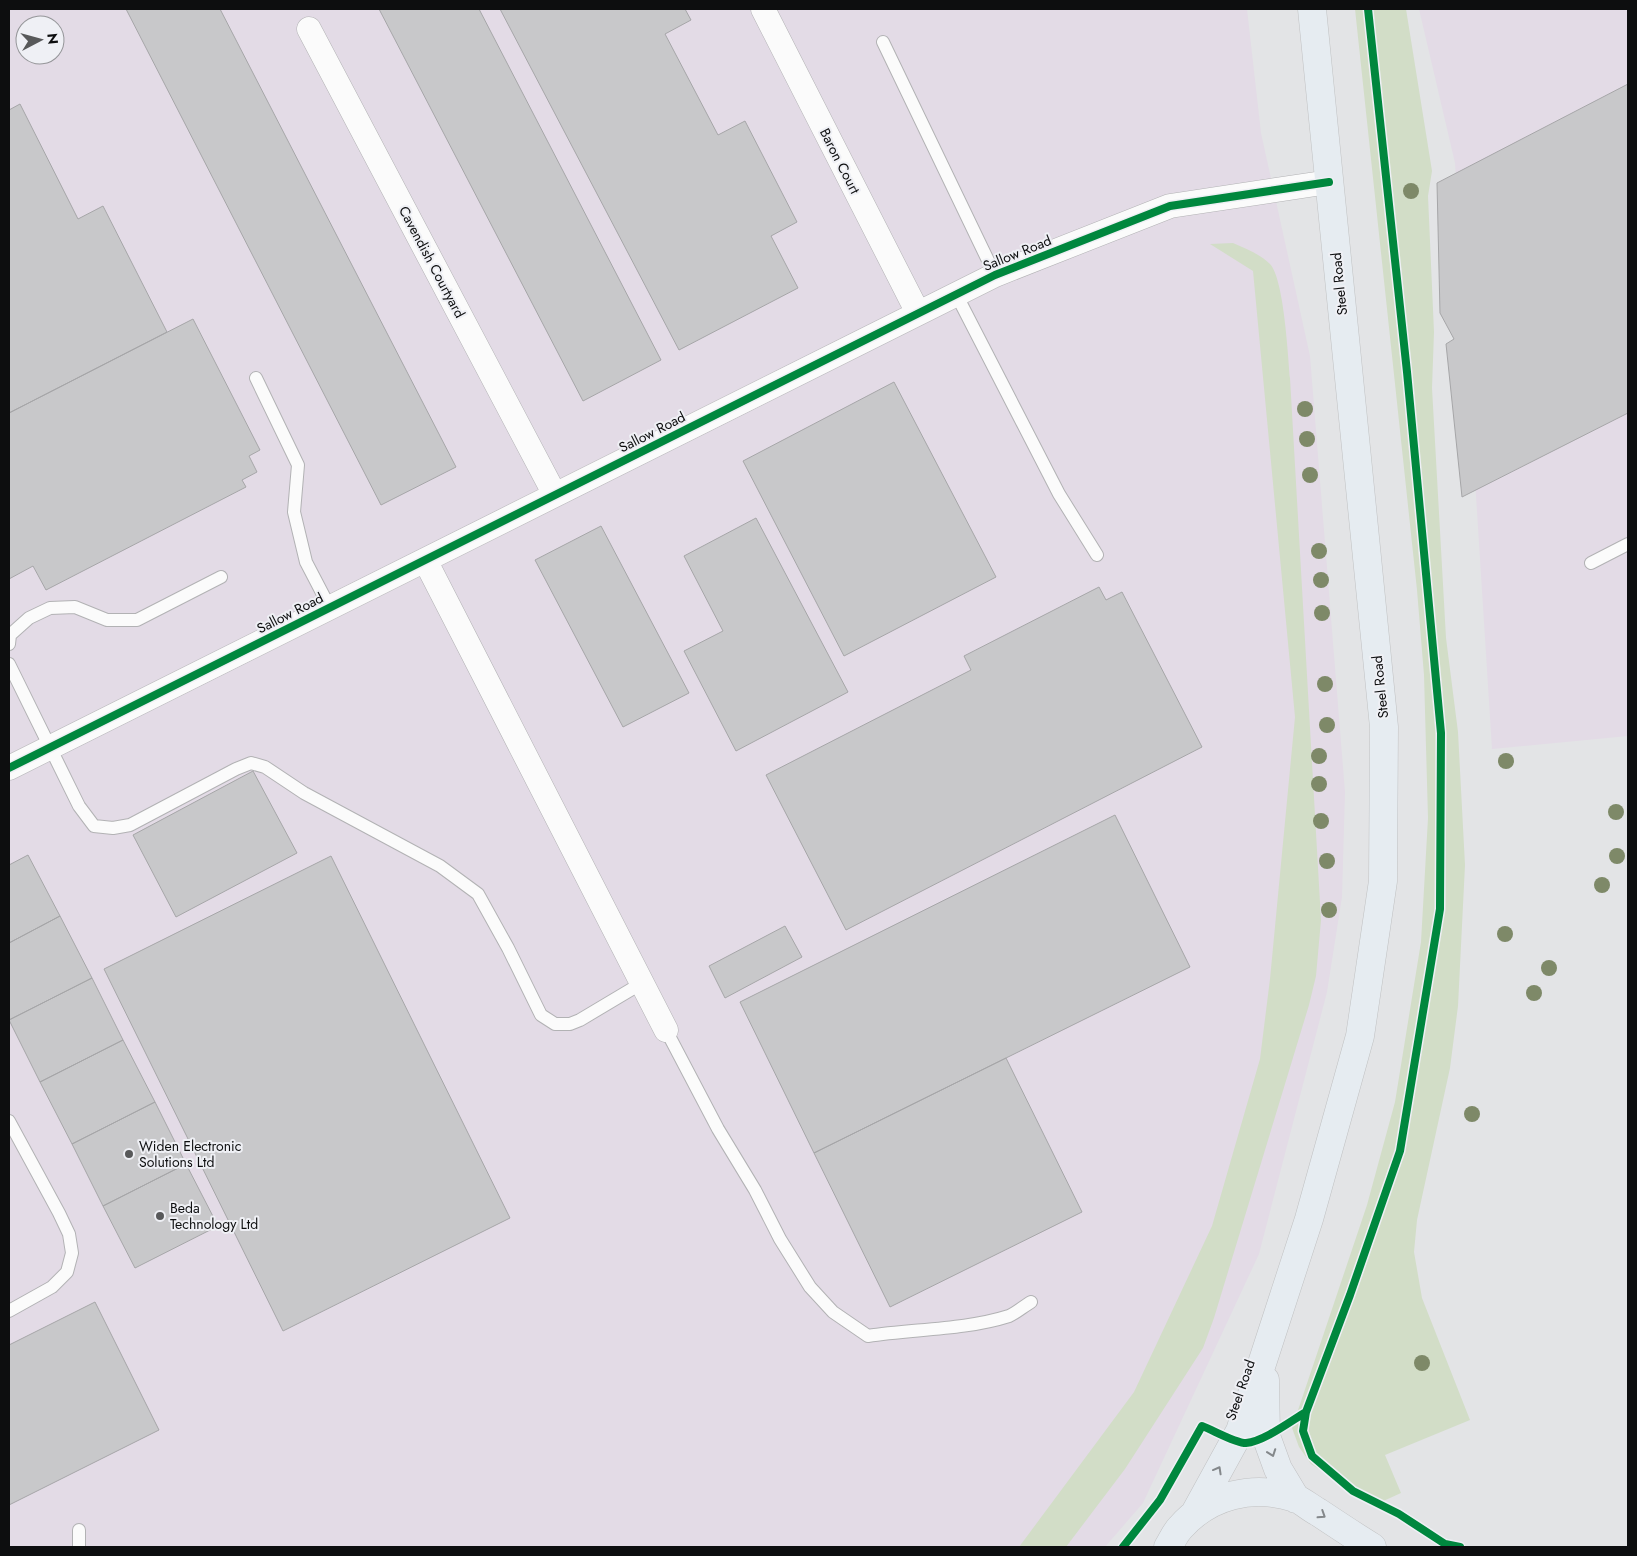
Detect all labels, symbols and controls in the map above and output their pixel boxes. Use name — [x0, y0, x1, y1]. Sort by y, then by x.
north arrow — [15, 15, 65, 65]
text: N — [42, 32, 63, 45]
street label: Baron Court — [815, 125, 865, 198]
street label: Cavendish Courtyard — [394, 203, 470, 321]
street label: Sallow Road — [980, 230, 1054, 276]
street label: Steel Road — [1326, 252, 1352, 316]
street label: Sallow Road — [615, 407, 689, 457]
street label: Sallow Road — [253, 588, 327, 638]
street label: Steel Road — [1367, 655, 1393, 719]
place label: Widen Electronic Solutions Ltd — [139, 1136, 241, 1172]
marker: Widen Electronic Solutions Ltd — [123, 1148, 135, 1160]
place label: Beda Technology Ltd — [170, 1198, 258, 1234]
marker: Beda Technology Ltd — [154, 1210, 166, 1222]
street label: Steel Road — [1220, 1357, 1260, 1423]
one-way arrow — [1266, 1449, 1276, 1457]
one-way arrow — [1212, 1466, 1222, 1475]
one-way arrow — [1316, 1509, 1325, 1518]

